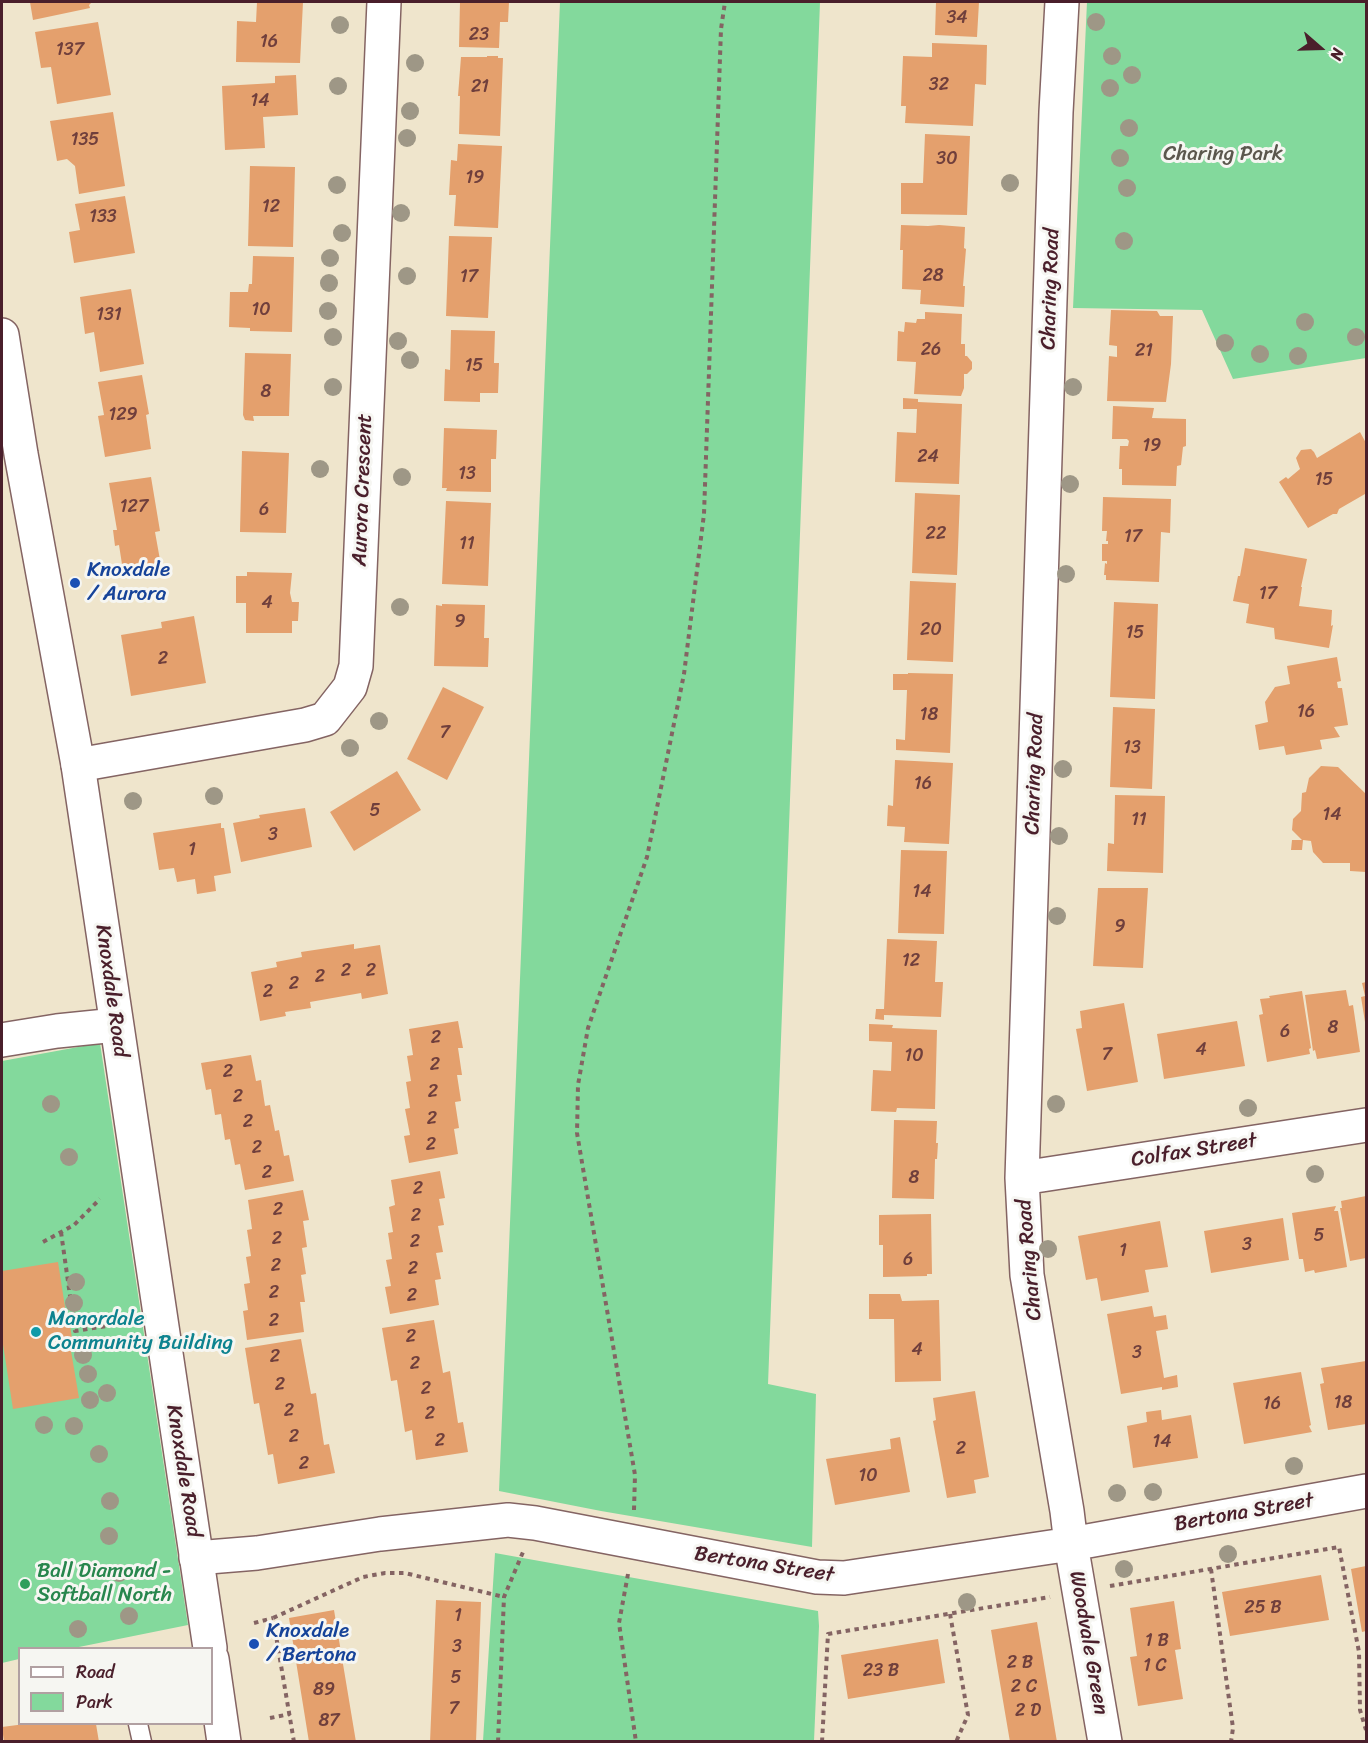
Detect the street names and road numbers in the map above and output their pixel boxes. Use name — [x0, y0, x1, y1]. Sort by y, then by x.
street label: Charing Road — [1036, 228, 1066, 350]
street label: Aurora Crescent — [348, 413, 378, 567]
street label: Charing Road — [1020, 713, 1050, 835]
street label: Knoxdale Road — [89, 923, 133, 1059]
street label: Colfax Street — [1129, 1129, 1259, 1173]
street label: Charing Road — [1012, 1198, 1048, 1322]
street label: Knoxdale Road — [160, 1403, 206, 1539]
street label: Bertona Street — [1172, 1488, 1316, 1538]
street label: Bertona Street — [692, 1542, 836, 1588]
street label: Woodvale Green — [1063, 1569, 1113, 1717]

